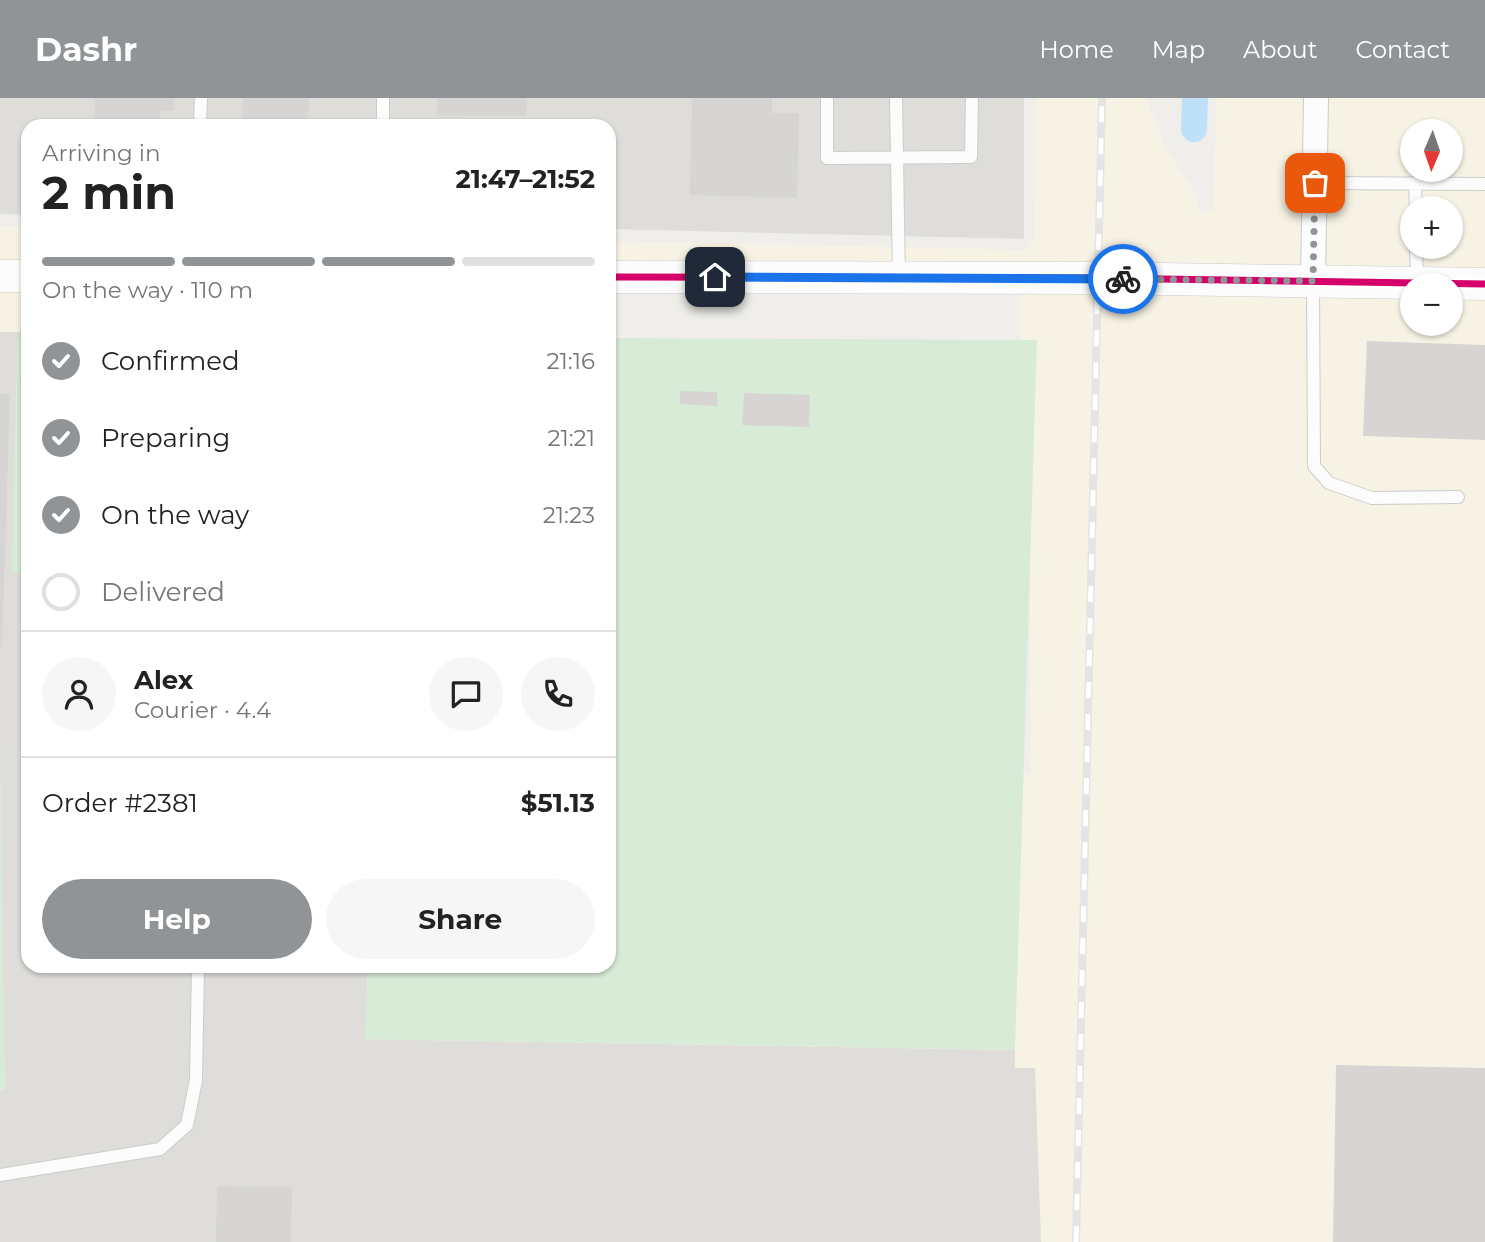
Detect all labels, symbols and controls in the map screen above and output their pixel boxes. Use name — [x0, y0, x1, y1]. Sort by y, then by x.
text: Dashr — [35, 29, 137, 69]
text: Home — [1039, 35, 1114, 64]
text: Map — [1152, 35, 1205, 64]
text: About — [1243, 35, 1317, 64]
text: Contact — [1355, 35, 1450, 64]
north arrow — [1400, 119, 1463, 182]
map controls — [1400, 119, 1463, 336]
text: Arriving in — [42, 139, 161, 167]
pin — [1285, 153, 1345, 213]
text: 21:47–21:52 — [455, 163, 595, 195]
text: 2 min — [42, 164, 176, 221]
icon: bag — [1296, 164, 1334, 202]
button: + — [1400, 196, 1463, 259]
courier — [1088, 244, 1158, 314]
pin — [685, 247, 745, 307]
icon: home — [696, 258, 734, 296]
icon: bike — [1104, 260, 1142, 298]
button: − — [1400, 273, 1463, 336]
text: On the way · 110 m — [42, 276, 253, 304]
icon: check — [42, 342, 80, 380]
text: Confirmed — [101, 345, 240, 377]
text: 21:16 — [546, 347, 595, 375]
icon: check — [42, 419, 80, 457]
text: Preparing — [101, 422, 230, 454]
text: 21:21 — [547, 424, 595, 452]
icon: check — [42, 496, 80, 534]
text: On the way — [101, 499, 249, 531]
text: 21:23 — [543, 501, 595, 529]
text: Delivered — [101, 576, 225, 608]
button: person — [42, 657, 116, 731]
button: chat — [429, 657, 503, 731]
button: phone — [521, 657, 595, 731]
text: Alex — [134, 664, 193, 696]
text: Courier · 4.4 — [134, 696, 271, 724]
text: Order #2381 — [42, 787, 198, 819]
text: $51.13 — [521, 787, 595, 819]
button: Help — [42, 879, 312, 959]
button: Share — [326, 879, 595, 959]

